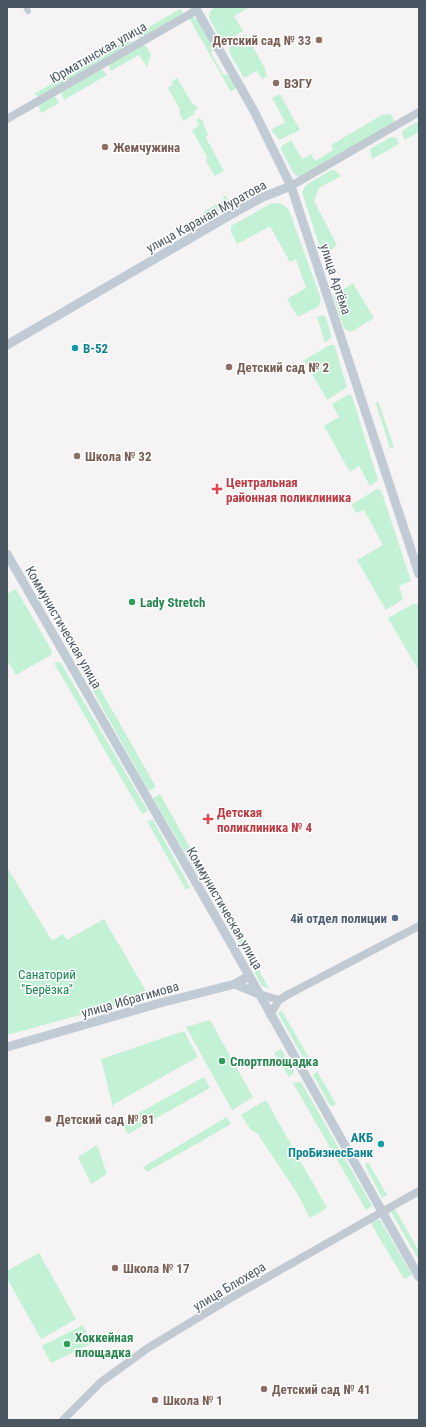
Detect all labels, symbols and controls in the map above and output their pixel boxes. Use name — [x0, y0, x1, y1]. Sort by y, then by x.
street label: Юрматинская улица — [47, 19, 149, 86]
place label: Детский сад № 33 — [212, 33, 311, 48]
marker: Детский сад № 33 — [314, 35, 324, 45]
place label: ВЭГУ — [284, 76, 312, 91]
marker: ВЭГУ — [271, 78, 281, 88]
place label: Жемчужина — [113, 140, 180, 155]
marker: Жемчужина — [100, 142, 110, 152]
street label: улица Караная Муратова — [144, 177, 269, 256]
street label: улица Артёма — [317, 242, 354, 316]
place label: B-52 — [83, 341, 109, 356]
marker: B-52 — [70, 343, 80, 353]
place label: Детский сад № 2 — [237, 360, 329, 375]
marker: Детский сад № 2 — [224, 362, 234, 372]
place label: Школа № 32 — [85, 449, 152, 464]
marker: Школа № 32 — [72, 451, 82, 461]
place label: Центральная районная поликлиника — [226, 475, 351, 505]
marker: Центральная районная поликлиника — [211, 483, 223, 495]
street label: Коммунистическая улица — [22, 563, 105, 691]
place label: Lady Stretch — [140, 595, 205, 610]
marker: Lady Stretch — [127, 597, 137, 607]
place label: Детская поликлиника № 4 — [217, 805, 312, 835]
marker: Детская поликлиника № 4 — [202, 813, 214, 825]
street label: Коммунистическая улица — [183, 844, 266, 972]
place label: 4й отдел полиции — [290, 911, 387, 926]
marker: 4й отдел полиции — [390, 913, 400, 923]
park label: Санаторий "Берёзка" — [18, 967, 76, 997]
street label: улица Ибрагимова — [80, 978, 181, 1021]
place label: Спортплощадка — [230, 1054, 318, 1069]
marker: Спортплощадка — [217, 1056, 227, 1066]
place label: Детский сад № 81 — [56, 1112, 155, 1127]
marker: Детский сад № 81 — [43, 1114, 53, 1124]
place label: АКБ ПроБизнесБанк — [288, 1130, 373, 1160]
marker: АКБ ПроБизнесБанк — [376, 1139, 386, 1149]
street label: улица Блюхера — [190, 1259, 268, 1314]
place label: Школа № 17 — [123, 1261, 190, 1276]
marker: Школа № 17 — [110, 1263, 120, 1273]
place label: Хоккейная площадка — [75, 1330, 133, 1360]
marker: Хоккейная площадка — [62, 1339, 72, 1349]
place label: Детский сад № 41 — [272, 1382, 371, 1397]
marker: Детский сад № 41 — [259, 1384, 269, 1394]
place label: Школа № 1 — [163, 1393, 223, 1408]
marker: Школа № 1 — [150, 1395, 160, 1405]

